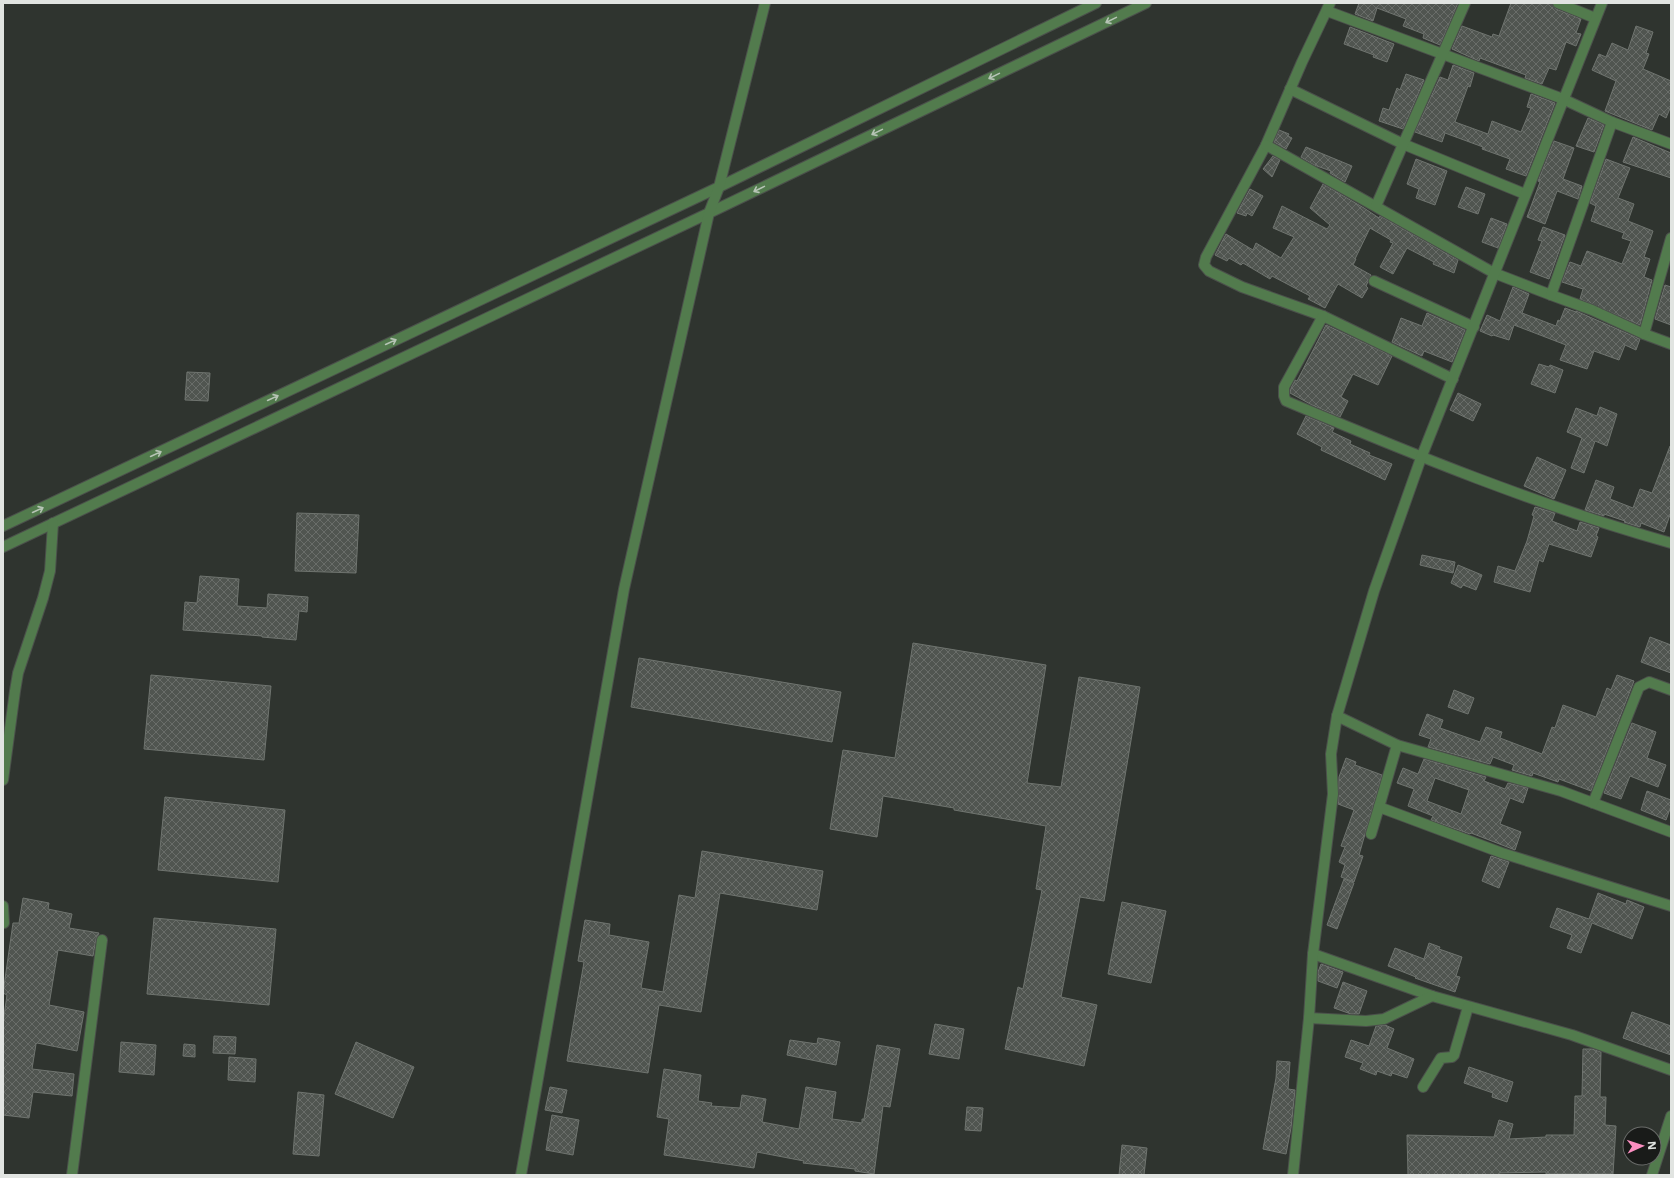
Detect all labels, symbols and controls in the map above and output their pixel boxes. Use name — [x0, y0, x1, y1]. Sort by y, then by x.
one-way arrow — [1105, 17, 1117, 24]
one-way arrow — [988, 73, 1000, 80]
one-way arrow — [871, 129, 883, 136]
one-way arrow — [754, 186, 766, 193]
one-way arrow — [384, 338, 396, 345]
one-way arrow — [267, 394, 279, 401]
one-way arrow — [149, 450, 161, 457]
one-way arrow — [32, 506, 44, 513]
north arrow — [1622, 1126, 1662, 1166]
text: N — [1645, 1141, 1660, 1150]

